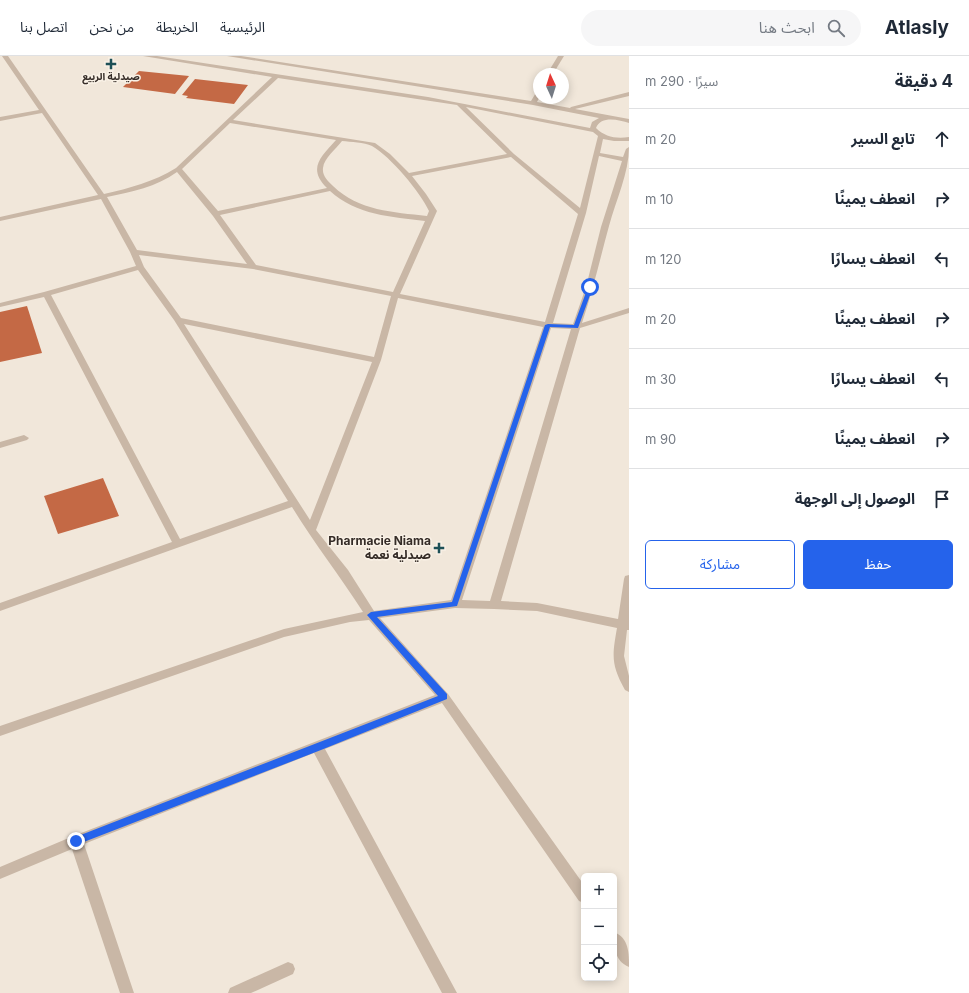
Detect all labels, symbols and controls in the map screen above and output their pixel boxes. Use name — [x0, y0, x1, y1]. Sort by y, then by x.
search box — [581, 10, 861, 46]
text: Atlasly — [885, 16, 949, 39]
icon: search — [825, 17, 847, 39]
text: اتصل بنا — [20, 18, 68, 35]
text: من نحن — [90, 18, 134, 35]
text: الخريطة — [156, 18, 198, 35]
text: الرئيسية — [220, 18, 265, 35]
text: ابحث هنا — [759, 18, 815, 37]
marker: صيدلية الربيع — [106, 59, 116, 69]
north arrow — [533, 68, 569, 104]
place label: صيدلية الربيع — [82, 70, 140, 85]
text: 4 دقيقة — [895, 71, 953, 91]
text: سيرًا · 290 m — [645, 73, 718, 89]
icon: ahead — [931, 128, 953, 150]
text: تابع السير — [851, 129, 915, 148]
text: 20 m — [645, 131, 676, 147]
icon: right — [931, 188, 953, 210]
text: انعطف يمينًا — [835, 189, 915, 208]
text: 10 m — [645, 191, 674, 207]
icon: left — [931, 248, 953, 270]
text: انعطف يسارًا — [831, 249, 915, 268]
text: 120 m — [645, 251, 681, 267]
route start — [581, 278, 599, 296]
icon: right — [931, 308, 953, 330]
text: انعطف يمينًا — [835, 309, 915, 328]
text: 20 m — [645, 311, 676, 327]
icon: left — [931, 368, 953, 390]
text: انعطف يسارًا — [831, 369, 915, 388]
text: 30 m — [645, 371, 676, 387]
icon: right — [931, 428, 953, 450]
text: انعطف يمينًا — [835, 429, 915, 448]
text: 90 m — [645, 431, 676, 447]
icon: arrive — [931, 488, 953, 510]
text: الوصول إلى الوجهة — [795, 489, 915, 508]
place label: Pharmacie Niama صيدلية نعمة — [328, 533, 431, 562]
button: مشاركة — [645, 540, 795, 589]
button: حفظ — [803, 540, 953, 589]
marker: Pharmacie Niama صيدلية نعمة — [434, 543, 444, 553]
route end — [67, 832, 85, 850]
map controls — [581, 873, 617, 981]
button: + — [581, 873, 617, 909]
button: − — [581, 909, 617, 945]
button: locate — [581, 945, 617, 981]

